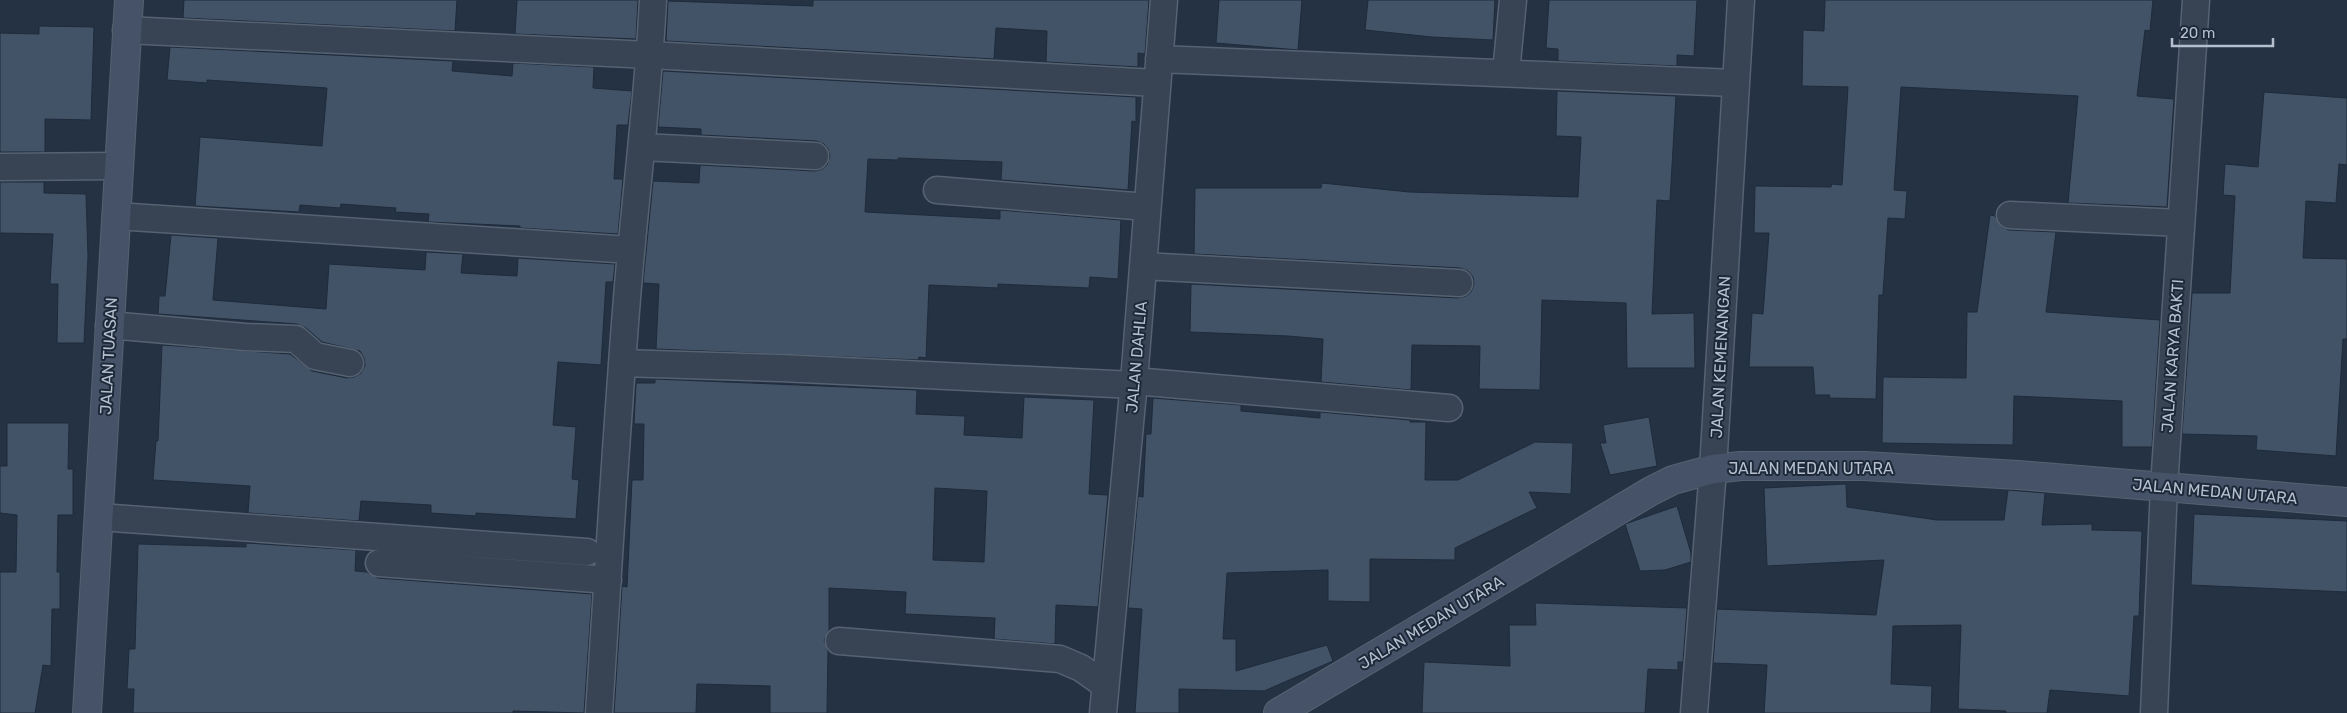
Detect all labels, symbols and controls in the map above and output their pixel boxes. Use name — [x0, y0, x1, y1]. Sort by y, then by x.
scale bar — [2172, 15, 2273, 47]
text: 20 m — [2180, 24, 2215, 42]
street label: JALAN KEMENANGAN — [1707, 275, 1734, 439]
street label: JALAN KARYA BAKTI — [2158, 279, 2187, 433]
street label: JALAN TUASAN — [96, 297, 121, 415]
street label: JALAN DAHLIA — [1122, 300, 1151, 414]
street label: JALAN MEDAN UTARA — [1728, 459, 1894, 478]
street label: JALAN MEDAN UTARA — [2132, 475, 2299, 508]
street label: JALAN MEDAN UTARA — [1355, 571, 1507, 673]

